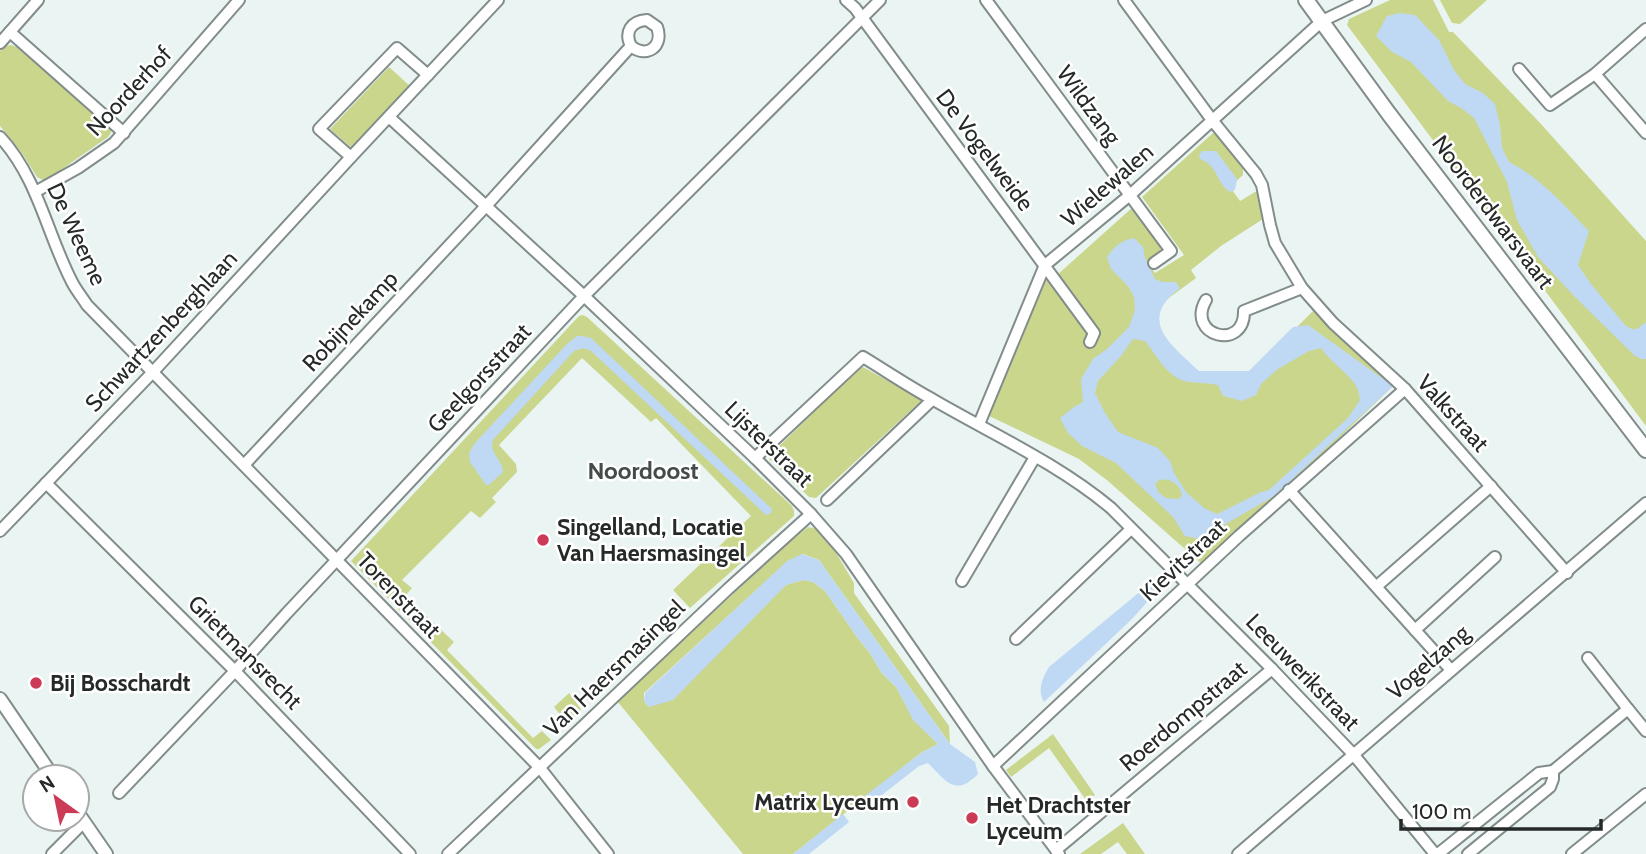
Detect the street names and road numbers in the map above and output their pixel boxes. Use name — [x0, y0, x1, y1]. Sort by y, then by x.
street label: Noorderhof — [80, 40, 178, 142]
street label: Wildzang — [1051, 60, 1127, 150]
street label: De Vogelweide — [930, 84, 1040, 217]
street label: Noorderdwarsvaart — [1426, 130, 1560, 295]
street label: Wielewalen — [1055, 137, 1159, 233]
street label: De Weeme — [41, 178, 113, 290]
street label: Schwartzenberghlaan — [79, 245, 243, 417]
street label: Robijnekamp — [296, 265, 404, 377]
street label: Geelgorsstraat — [421, 317, 537, 438]
street label: Valkstraat — [1411, 369, 1495, 457]
street label: Lijsterstraat — [719, 395, 819, 493]
street label: Kievitstraat — [1134, 513, 1232, 607]
street label: Torenstraat — [351, 546, 447, 644]
street label: Grietmansrecht — [182, 589, 308, 715]
street label: Van Haersmasingel — [538, 593, 691, 742]
street label: Leeuwerikstraat — [1240, 608, 1366, 736]
street label: Vogelzang — [1381, 618, 1475, 705]
street label: Roerdompstraat — [1114, 655, 1252, 777]

